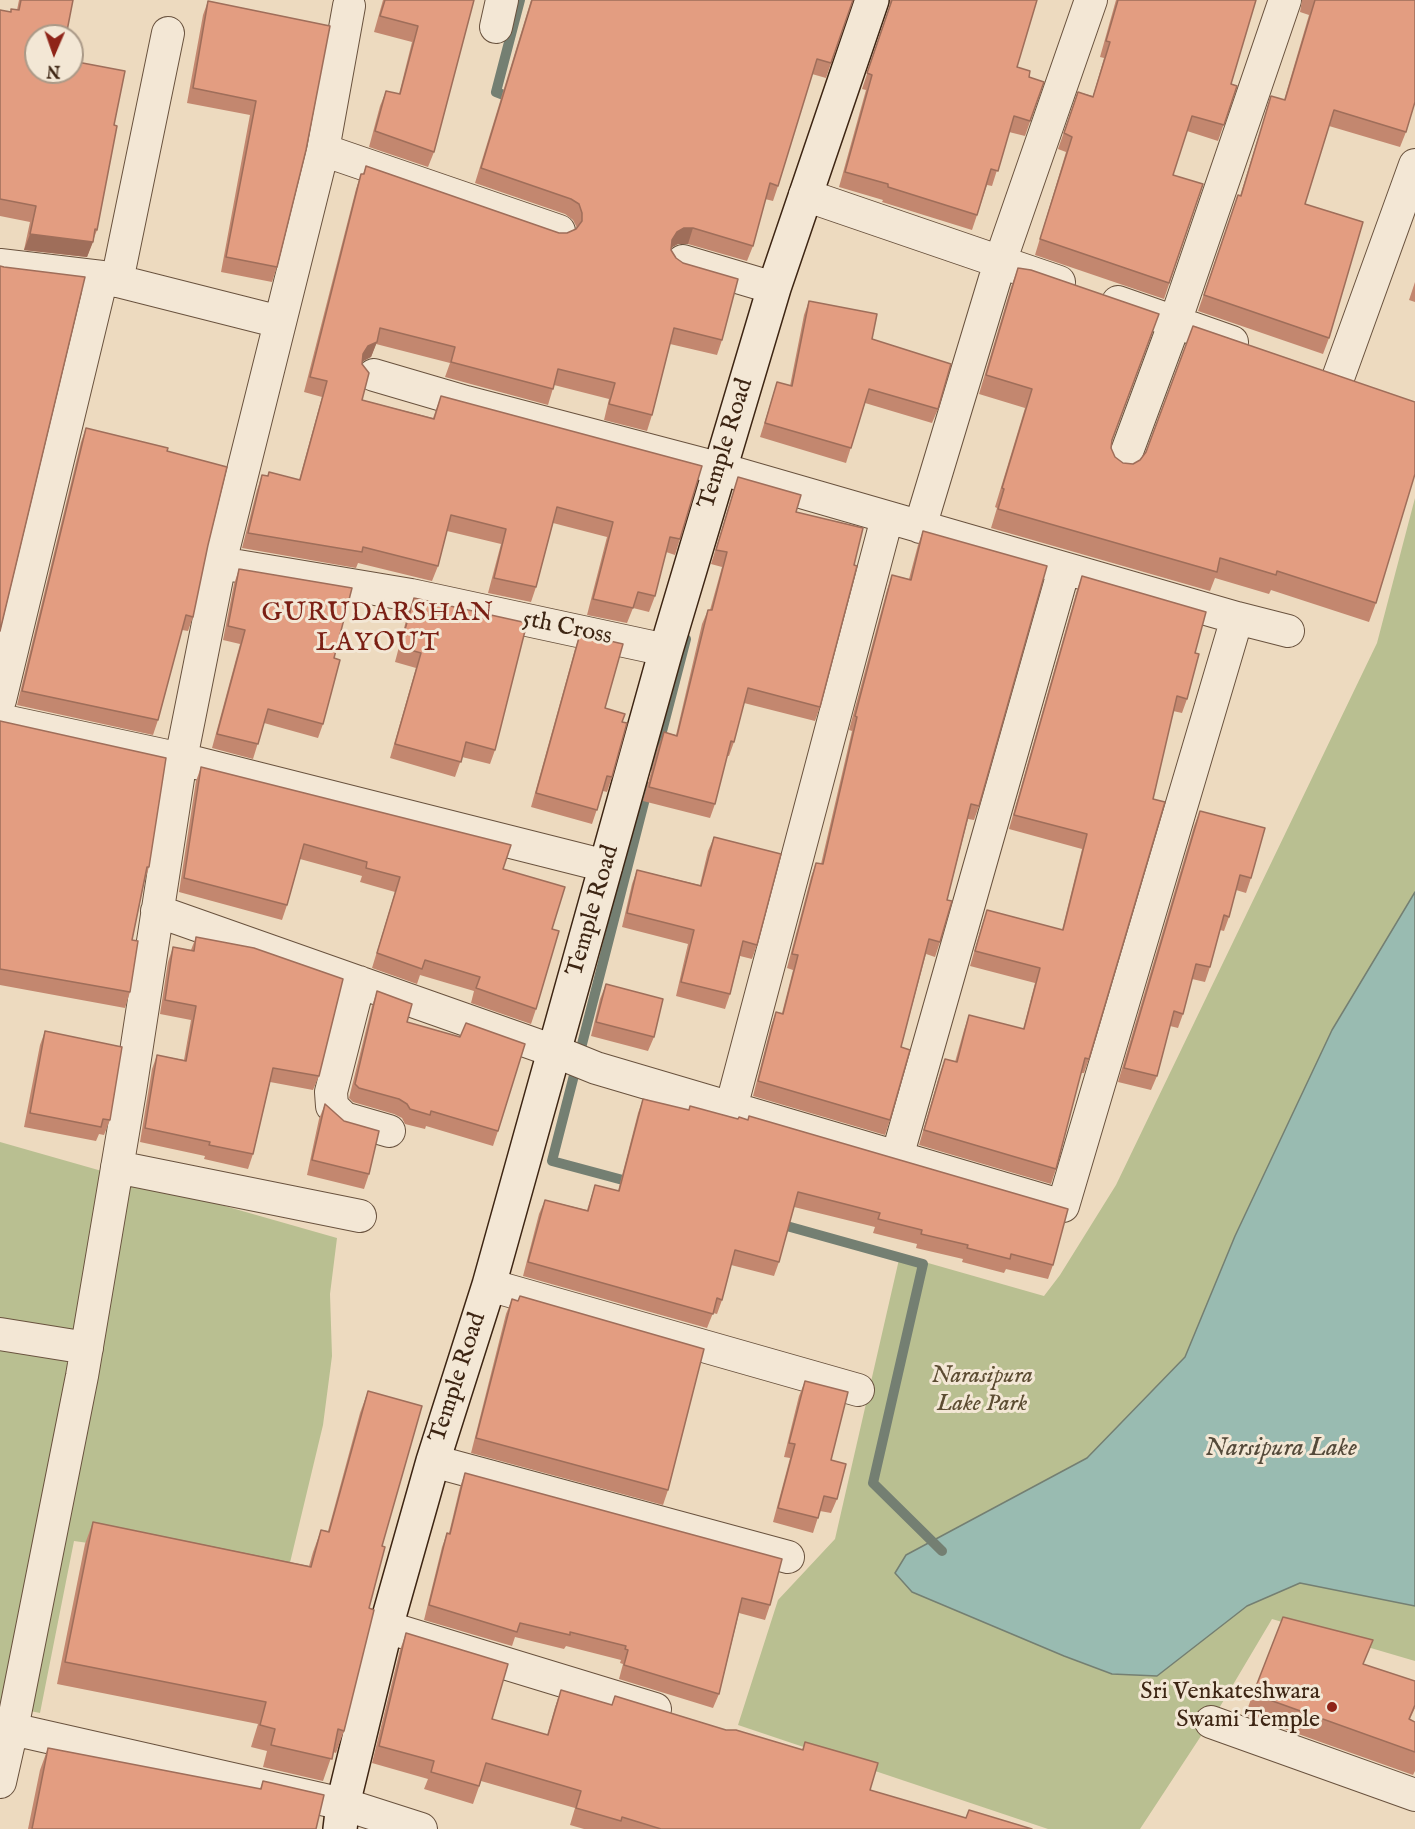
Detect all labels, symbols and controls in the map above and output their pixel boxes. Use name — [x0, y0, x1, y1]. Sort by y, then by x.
north arrow — [24, 24, 84, 84]
text: N — [46, 60, 61, 80]
street label: Temple Road — [694, 375, 760, 513]
district label: GURUDARSHAN LAYOUT — [261, 599, 495, 660]
street label: 5th Cross — [520, 605, 614, 653]
street label: Temple Road — [562, 842, 626, 980]
street label: Temple Road — [424, 1309, 494, 1447]
park label: Narasipura Lake Park — [931, 1363, 1033, 1419]
water label: Narsipura Lake — [1205, 1434, 1357, 1466]
place label: Sri Venkateshwara Swami Temple — [1140, 1679, 1320, 1735]
marker: Sri Venkateshwara Swami Temple — [1325, 1700, 1339, 1714]

